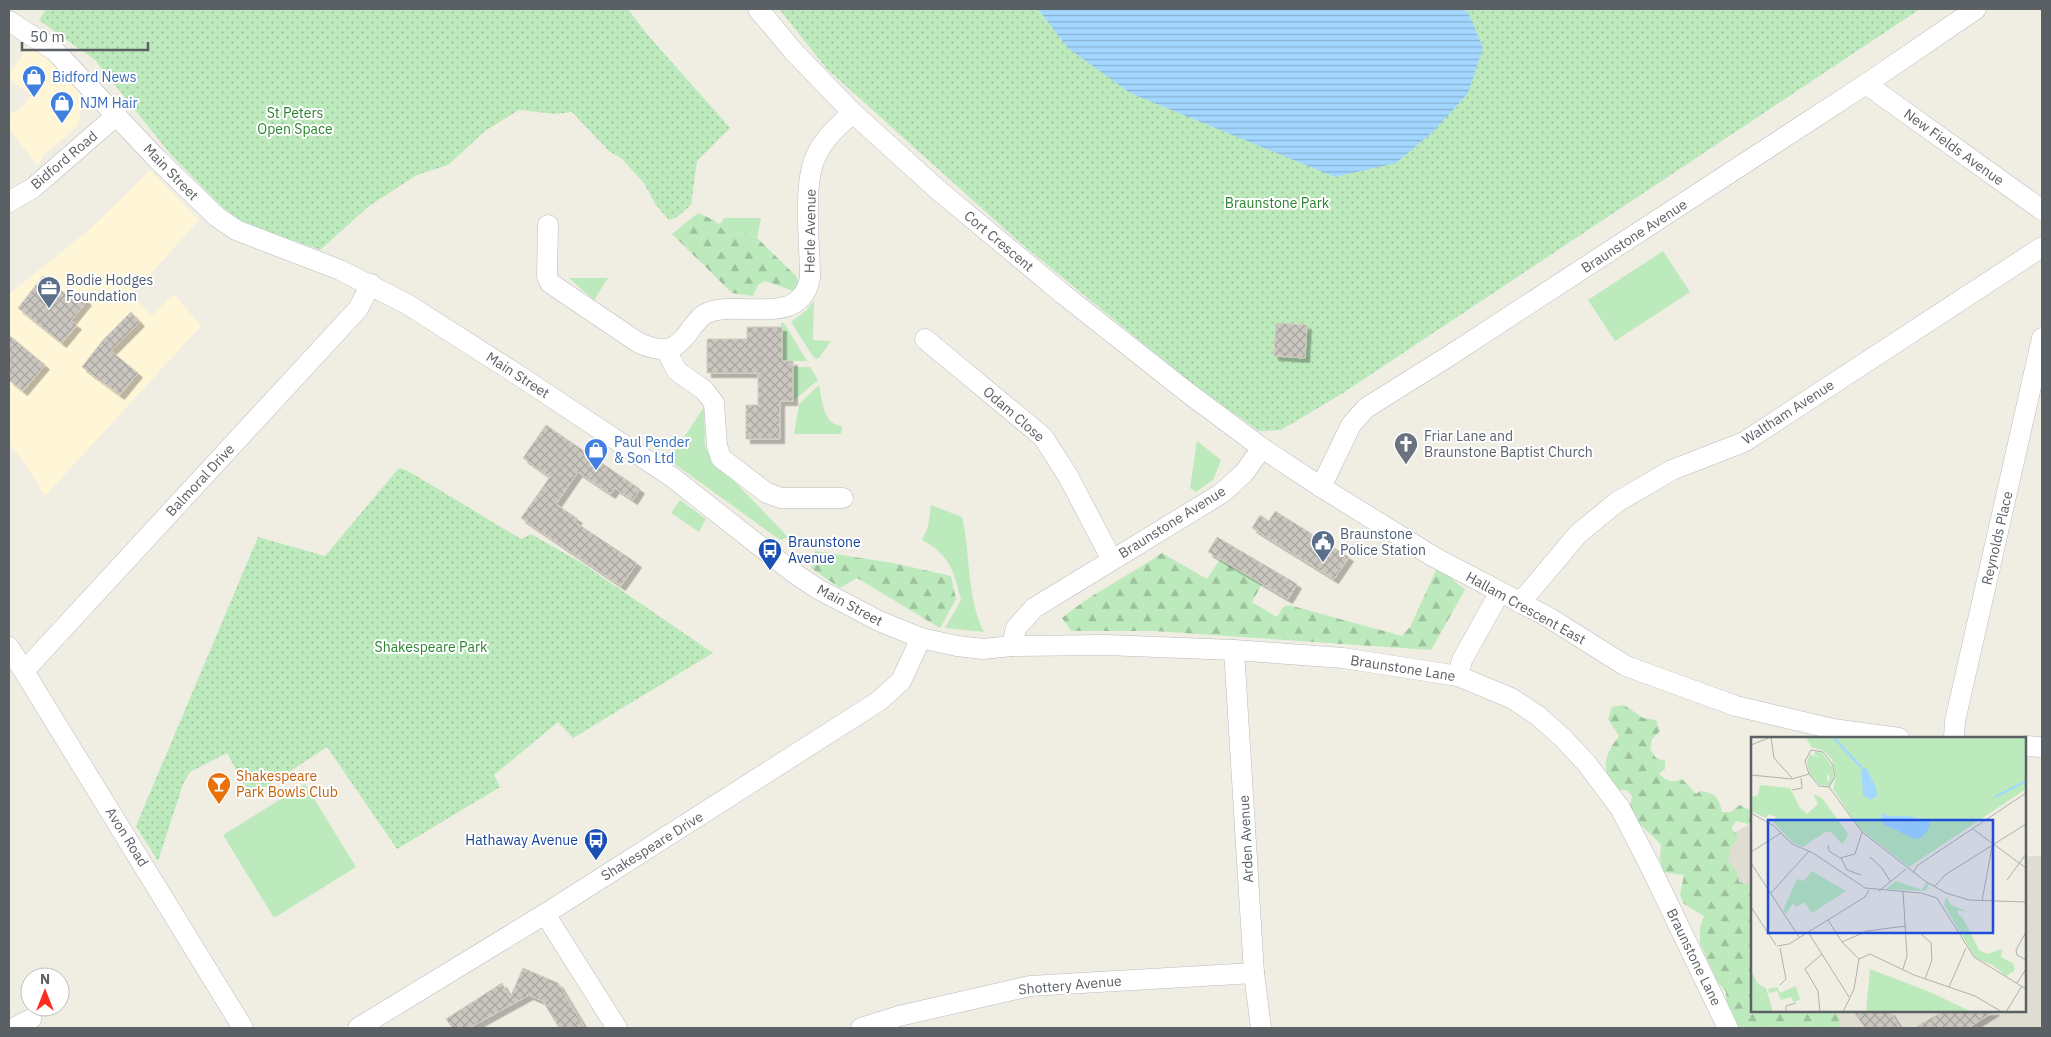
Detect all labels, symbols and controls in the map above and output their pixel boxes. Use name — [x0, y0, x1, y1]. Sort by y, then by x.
scale bar — [22, 20, 149, 52]
text: 50 m — [30, 27, 65, 46]
shop icon: Bidford News — [21, 64, 47, 98]
place label: Bidford News — [52, 68, 137, 86]
shop icon: NJM Hair — [49, 90, 75, 124]
place label: NJM Hair — [80, 94, 138, 112]
park label: St Peters Open Space — [257, 104, 333, 138]
street label: New Fields Avenue — [1900, 105, 2008, 190]
street label: Bidford Road — [27, 127, 101, 193]
street label: Main Street — [140, 140, 203, 204]
street label: Herle Avenue — [800, 188, 820, 273]
park label: Braunstone Park — [1225, 194, 1330, 212]
street label: Braunstone Avenue — [1578, 195, 1691, 277]
street label: Cort Crescent — [960, 207, 1038, 275]
place label: Bodie Hodges Foundation — [66, 271, 153, 305]
office icon: Bodie Hodges Foundation — [36, 275, 62, 309]
street label: Main Street — [483, 348, 553, 402]
street label: Waltham Avenue — [1739, 375, 1838, 448]
street label: Odam Close — [979, 382, 1049, 446]
place label: Friar Lane and Braunstone Baptist Church — [1424, 427, 1593, 461]
church icon: Friar Lane and Braunstone Baptist Church — [1393, 431, 1419, 465]
place label: Paul Pender & Son Ltd — [614, 433, 690, 467]
shop icon: Paul Pender & Son Ltd — [583, 437, 609, 471]
street label: Balmoral Drive — [162, 440, 238, 520]
street label: Braunstone Avenue — [1115, 482, 1229, 562]
street label: Reynolds Place — [1977, 489, 2017, 587]
place label: Braunstone Police Station — [1340, 525, 1426, 559]
public building icon: Braunstone Police Station — [1310, 529, 1336, 563]
place label: Braunstone Avenue — [788, 533, 861, 567]
bus stop icon: Braunstone Avenue — [757, 537, 783, 571]
street label: Hallam Crescent East — [1463, 568, 1589, 648]
street label: Main Street — [814, 580, 886, 630]
park label: Shakespeare Park — [375, 638, 488, 656]
street label: Braunstone Lane — [1349, 651, 1457, 685]
inset map — [1751, 737, 2026, 1012]
place label: Shakespeare Park Bowls Club — [236, 767, 338, 801]
bar icon: Shakespeare Park Bowls Club — [206, 771, 232, 805]
street label: Arden Avenue — [1235, 794, 1257, 883]
street label: Avon Road — [102, 804, 152, 870]
street label: Shakespeare Drive — [598, 807, 707, 885]
bus stop icon: Hathaway Avenue — [583, 827, 609, 861]
place label: Hathaway Avenue — [465, 831, 578, 849]
street label: Braunstone Lane — [1663, 905, 1725, 1009]
north arrow — [20, 967, 70, 1017]
text: N — [40, 970, 50, 988]
street label: Shottery Avenue — [1018, 971, 1123, 998]

